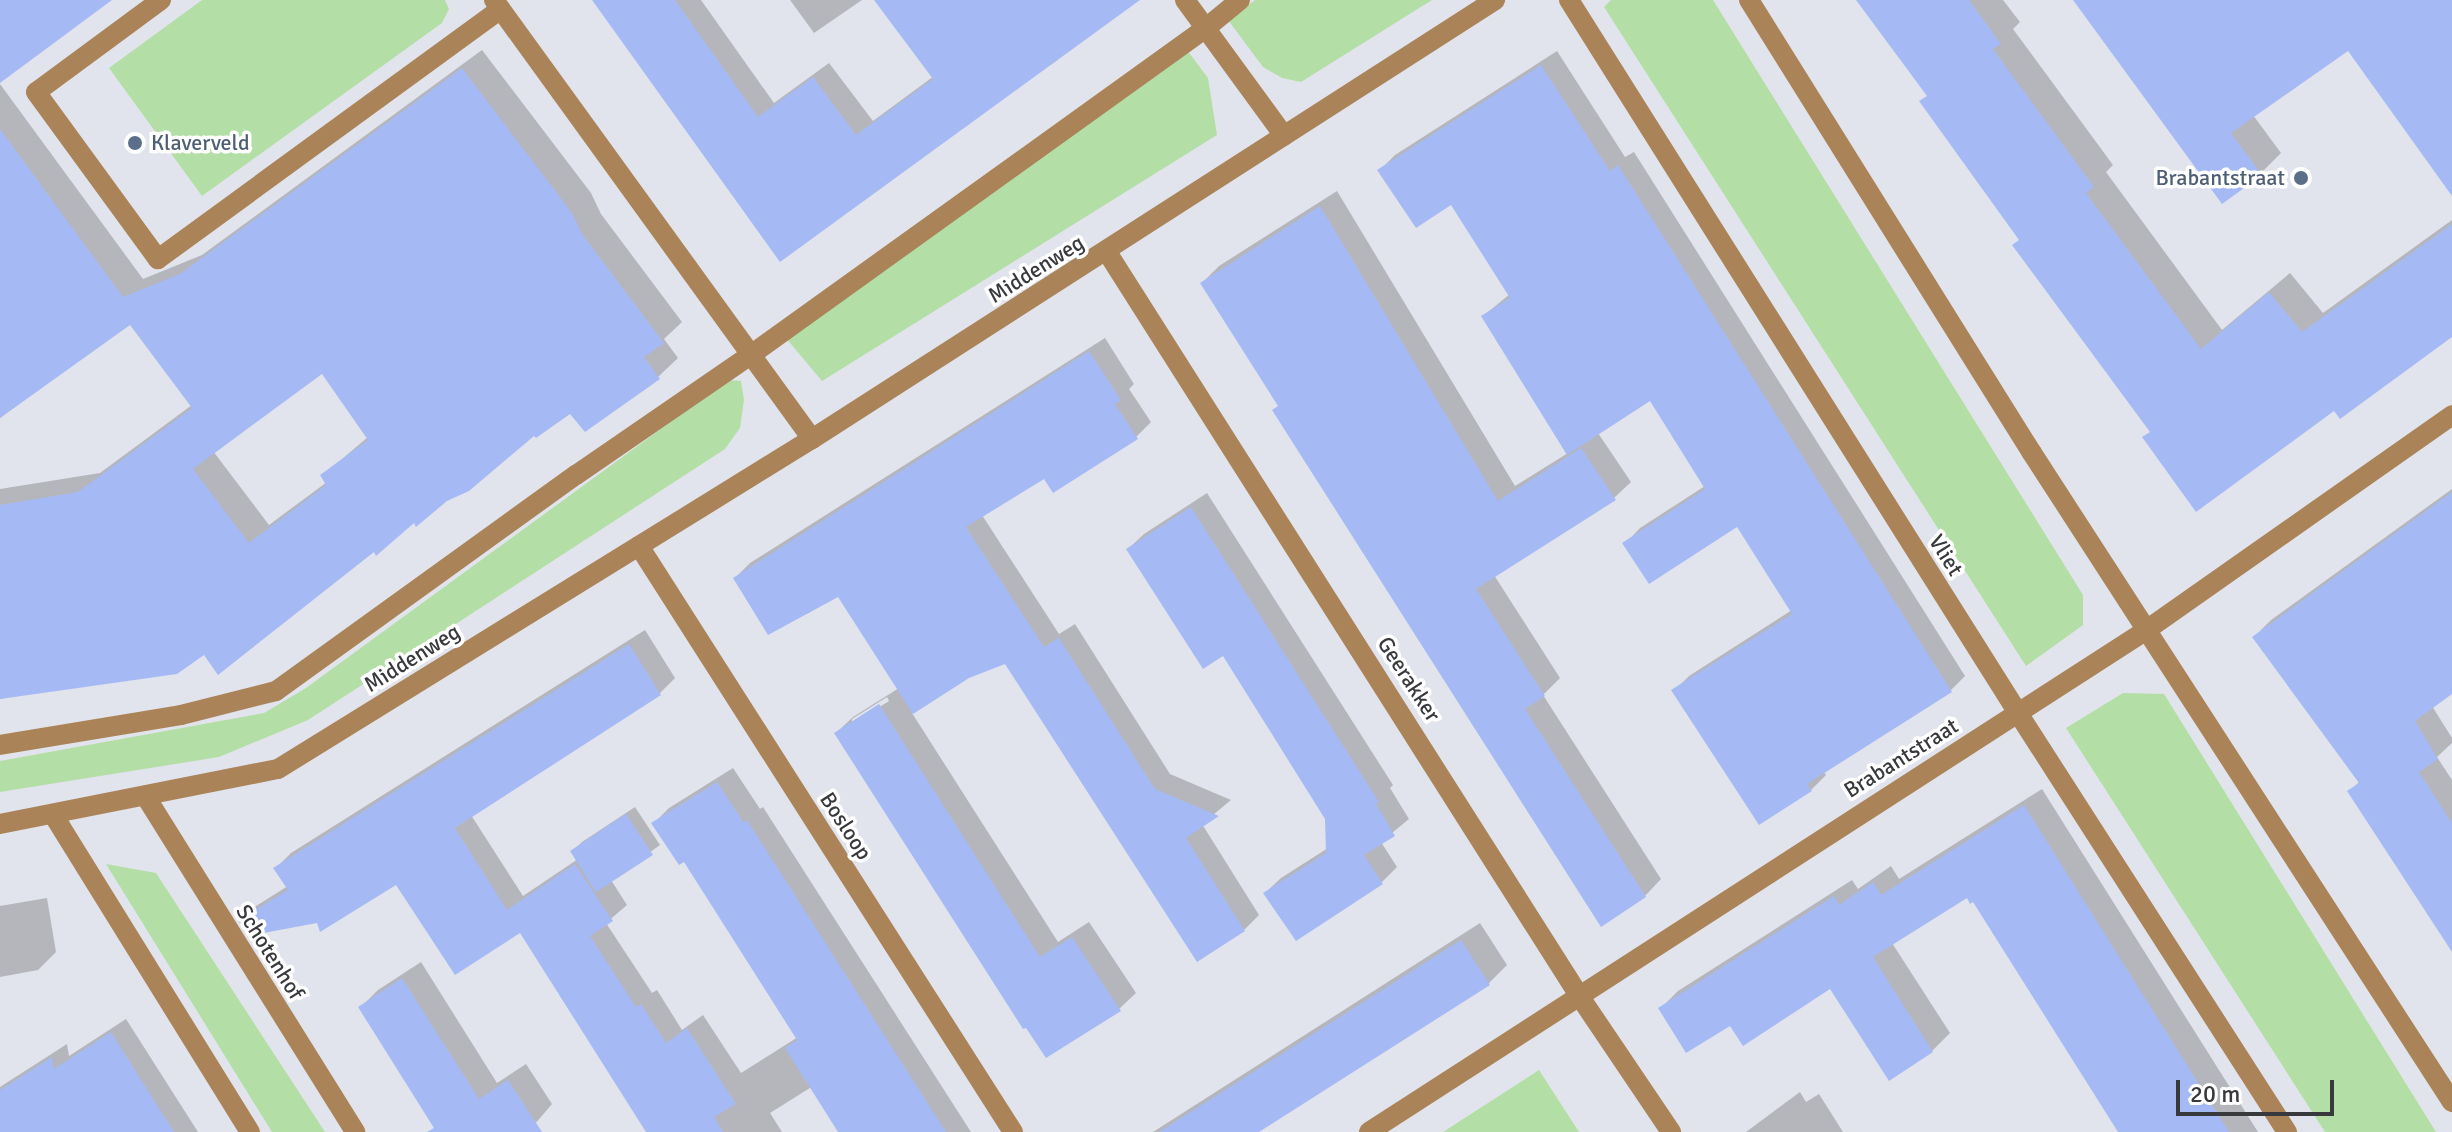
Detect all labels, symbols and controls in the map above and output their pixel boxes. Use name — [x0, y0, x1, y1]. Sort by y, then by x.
place label: Klaverveld — [151, 130, 250, 156]
marker: Klaverveld — [126, 134, 144, 152]
place label: Brabantstraat — [2155, 165, 2285, 191]
marker: Brabantstraat — [2292, 169, 2310, 187]
street label: Middenweg — [983, 229, 1089, 309]
street label: Vliet — [1923, 529, 1969, 581]
street label: Middenweg — [359, 618, 465, 698]
street label: Geerakker — [1372, 632, 1446, 726]
street label: Brabantstraat — [1839, 712, 1963, 804]
street label: Bosloop — [814, 787, 878, 865]
street label: Schotenhof — [230, 900, 310, 1004]
scale bar — [2180, 1064, 2338, 1114]
text: 20 m — [2190, 1079, 2240, 1109]

